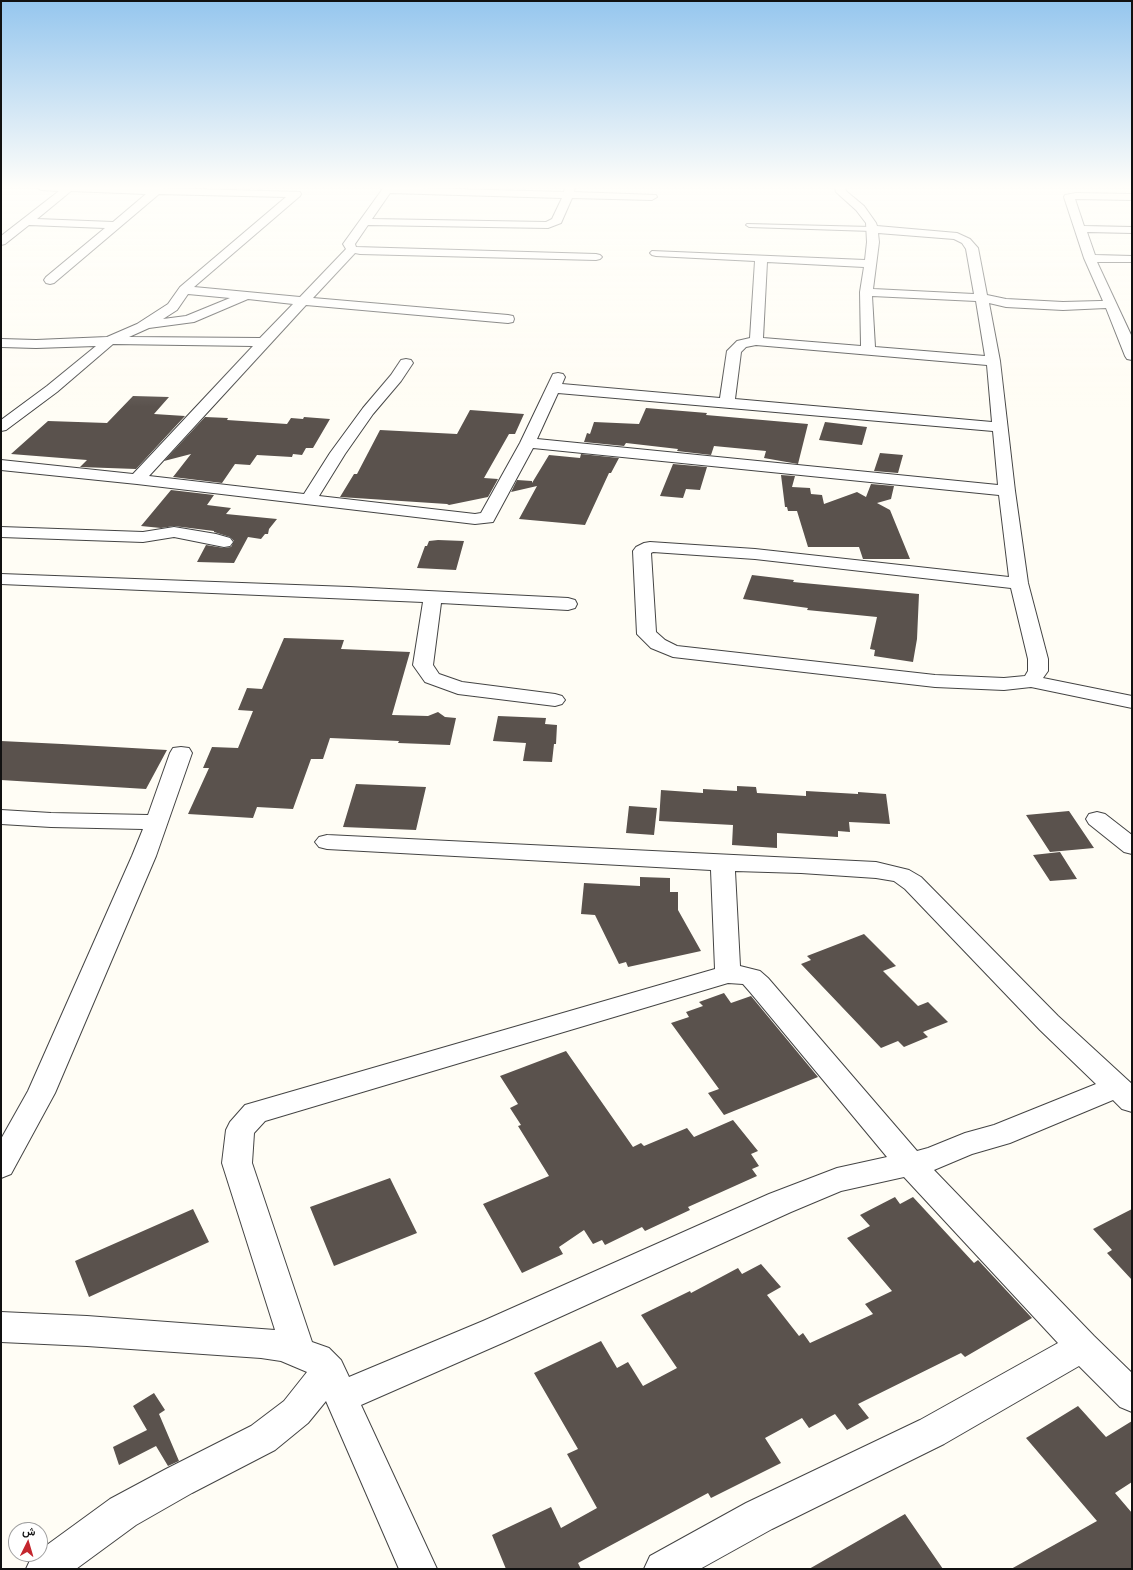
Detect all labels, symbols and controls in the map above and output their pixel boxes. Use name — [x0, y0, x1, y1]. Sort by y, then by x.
north arrow — [8, 1522, 48, 1562]
text: ش — [22, 1523, 36, 1539]

